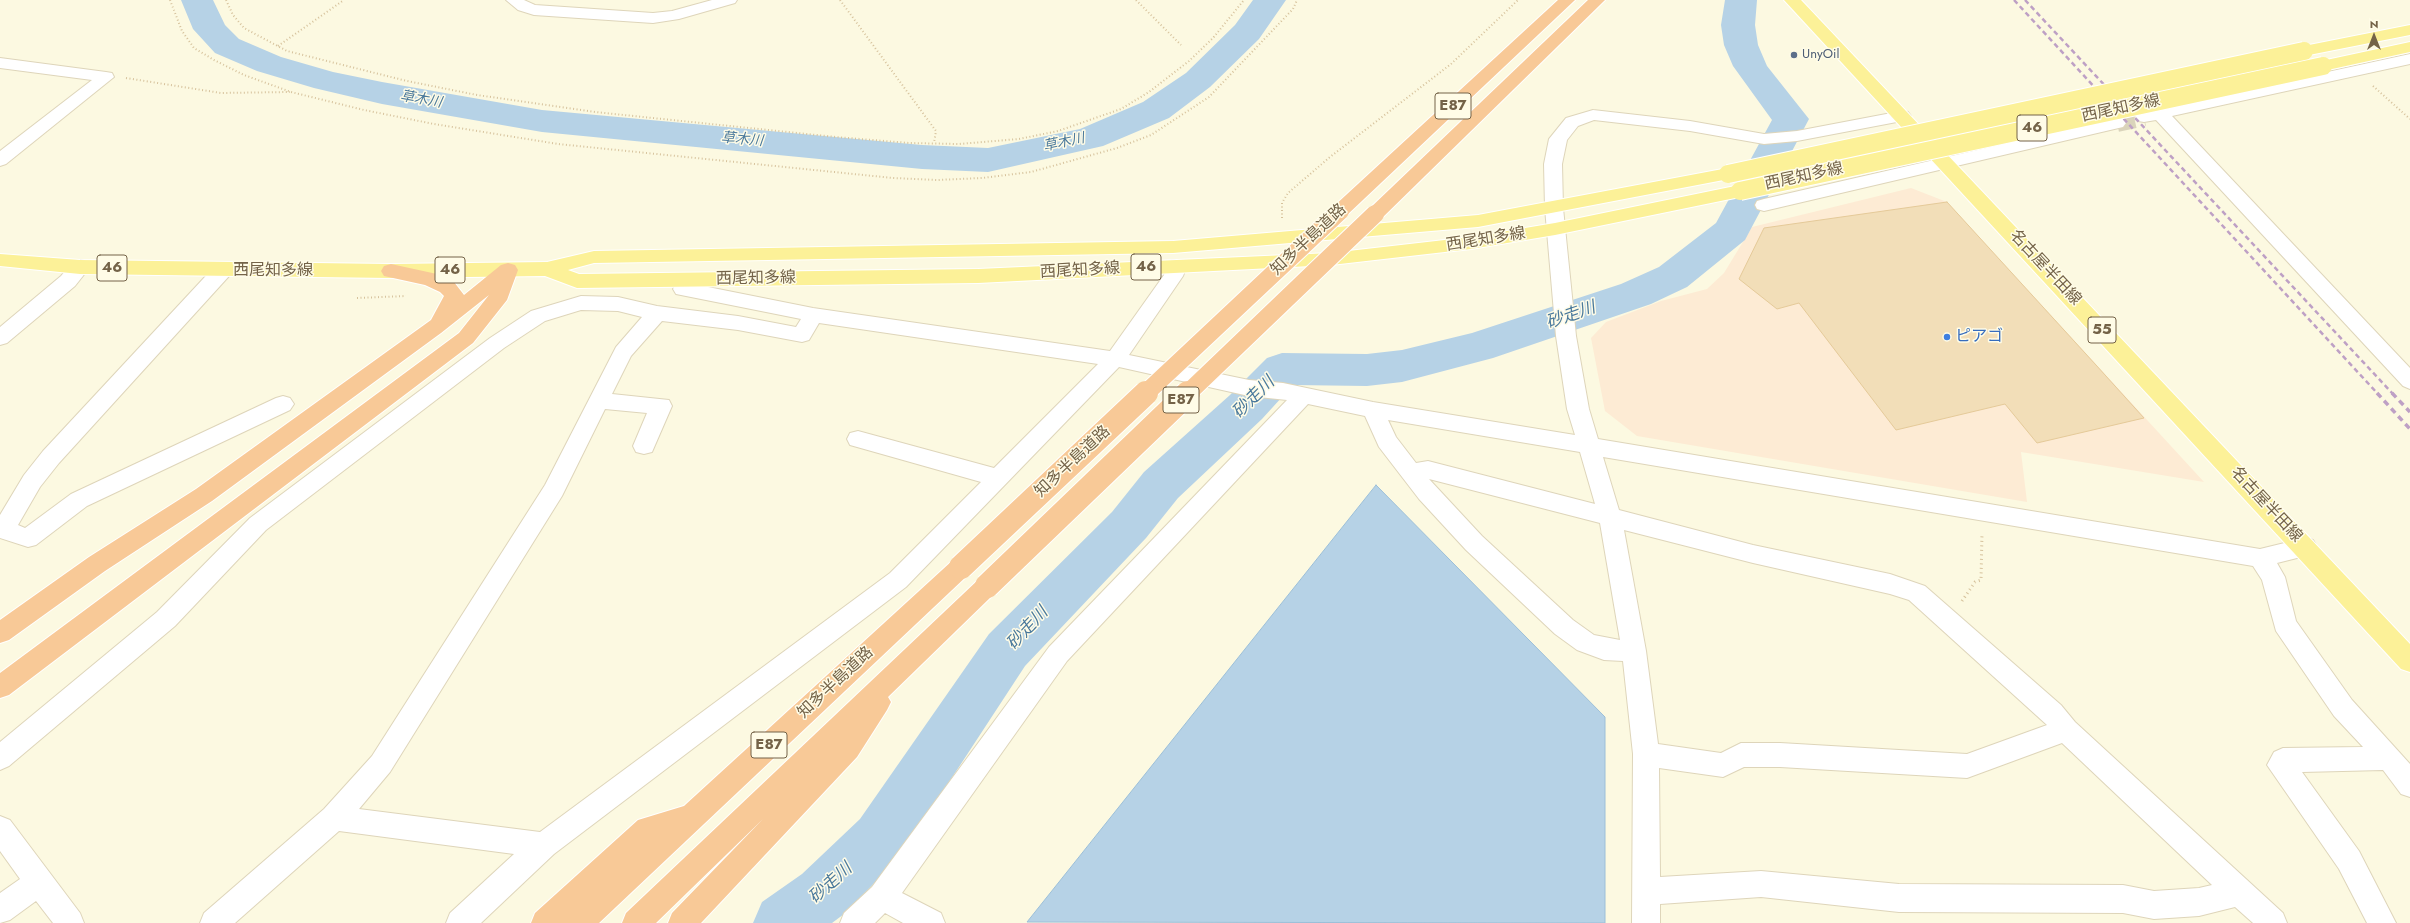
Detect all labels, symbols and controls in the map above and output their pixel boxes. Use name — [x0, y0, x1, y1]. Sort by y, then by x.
north arrow — [2354, 16, 2394, 56]
text: N — [2370, 16, 2378, 32]
place label: UnyOil — [1802, 47, 1839, 63]
marker: UnyOil — [1789, 50, 1799, 60]
water label: 草木川 — [399, 88, 443, 112]
street label: 西尾知多線 — [2080, 91, 2162, 127]
road number: E87 — [1435, 93, 1471, 119]
road number: 46 — [2017, 115, 2047, 141]
water label: 草木川 — [720, 130, 764, 150]
water label: 草木川 — [1042, 130, 1086, 156]
street label: 西尾知多線 — [1763, 159, 1845, 195]
street label: 知多半島道路 — [1267, 200, 1351, 280]
street label: 西尾知多線 — [1445, 224, 1527, 256]
street label: 名古屋半田線 — [2005, 226, 2085, 310]
road number: 46 — [1131, 254, 1161, 280]
road number: 46 — [97, 255, 127, 281]
road number: 46 — [435, 257, 465, 283]
street label: 西尾知多線 — [1040, 259, 1120, 283]
street label: 西尾知多線 — [233, 261, 313, 281]
street label: 西尾知多線 — [716, 269, 796, 289]
water label: 砂走川 — [1544, 298, 1598, 334]
road number: 55 — [2088, 317, 2116, 343]
place label: ピアゴ — [1955, 327, 2003, 347]
marker: ピアゴ — [1942, 332, 1952, 342]
water label: 砂走川 — [1229, 373, 1279, 423]
road number: E87 — [1163, 387, 1199, 413]
street label: 知多半島道路 — [1031, 422, 1115, 502]
street label: 名古屋半田線 — [2226, 463, 2306, 547]
water label: 砂走川 — [1003, 603, 1053, 655]
street label: 知多半島道路 — [794, 643, 878, 723]
road number: E87 — [751, 732, 787, 758]
water label: 砂走川 — [805, 859, 857, 909]

